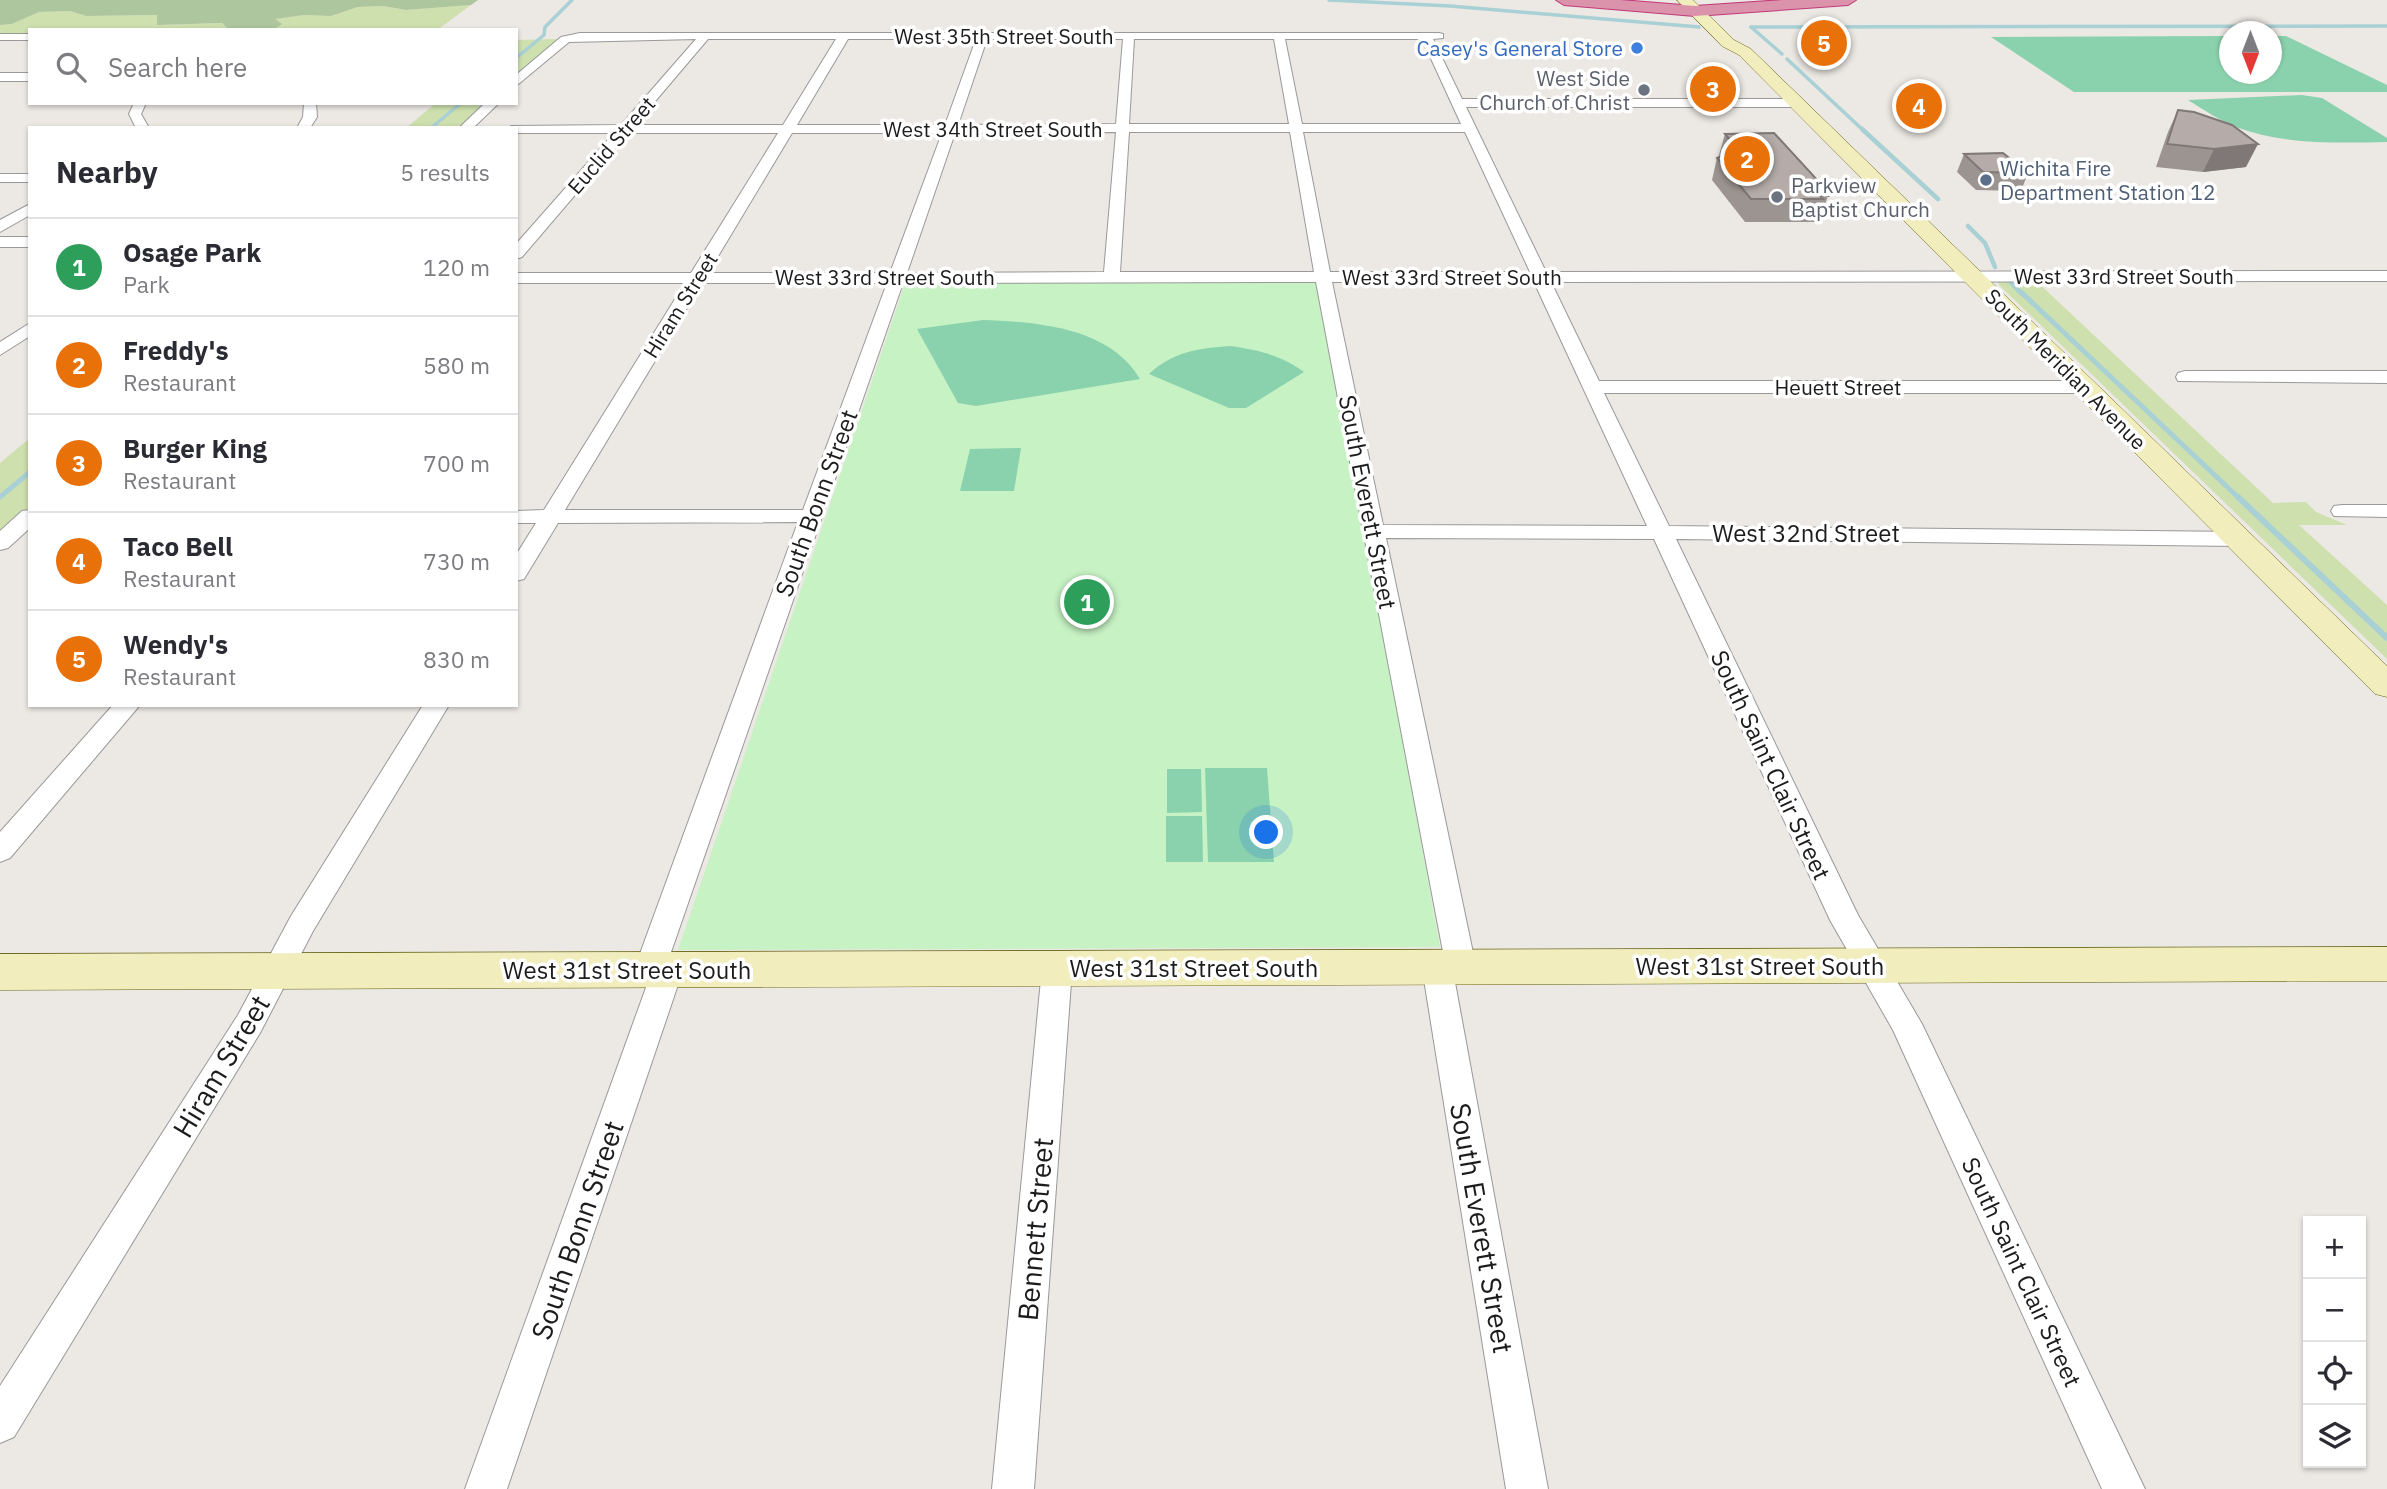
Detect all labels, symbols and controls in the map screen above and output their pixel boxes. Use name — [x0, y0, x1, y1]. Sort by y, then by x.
pin: 5 — [1801, 17, 1847, 69]
north arrow — [2219, 21, 2282, 84]
street label: West 35th Street South — [894, 22, 1114, 50]
search box — [28, 28, 518, 105]
place label: Casey's General Store — [1416, 34, 1623, 62]
marker: Casey's General Store — [1629, 40, 1645, 56]
icon: search — [52, 48, 90, 86]
text: Search here — [108, 50, 247, 84]
pin: 3 — [1690, 63, 1736, 115]
place label: West Side Church of Christ — [1479, 64, 1630, 116]
pin: 4 — [1896, 80, 1942, 132]
marker: West Side Church of Christ — [1636, 82, 1652, 98]
street label: Euclid Street — [561, 90, 661, 200]
street label: West 34th Street South — [883, 115, 1103, 143]
pin: 2 — [1724, 133, 1770, 185]
text: Nearby — [56, 152, 158, 191]
place label: Wichita Fire Department Station 12 — [2000, 154, 2216, 206]
text: 5 results — [400, 157, 490, 187]
place label: Parkview Baptist Church — [1791, 171, 1930, 223]
marker: Wichita Fire Department Station 12 — [1978, 172, 1994, 188]
marker: Parkview Baptist Church — [1769, 189, 1785, 205]
text: Osage Park — [123, 235, 261, 269]
street label: Hiram Street — [636, 247, 724, 363]
text: 1 — [72, 252, 86, 282]
text: 120 m — [423, 252, 490, 282]
street label: West 33rd Street South — [2014, 262, 2234, 290]
street label: West 33rd Street South — [775, 263, 995, 291]
street label: West 33rd Street South — [1342, 263, 1562, 291]
text: Park — [123, 269, 170, 299]
street label: South Meridian Avenue — [1979, 282, 2153, 456]
text: Freddy's — [123, 333, 229, 367]
text: 2 — [72, 350, 86, 380]
text: 580 m — [423, 350, 490, 380]
text: Restaurant — [123, 367, 236, 397]
street label: Heuett Street — [1775, 373, 1901, 401]
street label: South Everett Street — [1332, 392, 1404, 612]
street label: South Bonn Street — [767, 405, 865, 601]
text: Burger King — [123, 431, 267, 465]
text: 3 — [72, 448, 86, 478]
text: 700 m — [423, 448, 490, 478]
text: Restaurant — [123, 465, 236, 495]
street label: West 32nd Street — [1712, 517, 1900, 549]
text: Taco Bell — [123, 529, 233, 563]
text: 4 — [72, 546, 86, 576]
text: 730 m — [423, 546, 490, 576]
text: Restaurant — [123, 563, 236, 593]
pin: 1 — [1064, 576, 1110, 628]
text: Wendy's — [123, 627, 228, 661]
text: 5 — [72, 644, 86, 674]
text: 830 m — [423, 644, 490, 674]
street label: South Saint Clair Street — [1704, 645, 1838, 885]
text: Restaurant — [123, 661, 236, 691]
your location — [1249, 815, 1283, 849]
street label: West 31st Street South — [1636, 950, 1884, 982]
street label: West 31st Street South — [1070, 952, 1318, 984]
street label: West 31st Street South — [503, 954, 751, 986]
street label: Hiram Street — [164, 988, 278, 1144]
street label: South Everett Street — [1442, 1100, 1522, 1356]
street label: South Bonn Street — [522, 1116, 632, 1344]
street label: Bennett Street — [1009, 1136, 1061, 1322]
street label: South Saint Clair Street — [1955, 1152, 2089, 1392]
map controls — [2303, 1216, 2366, 1468]
button: + — [2303, 1216, 2366, 1279]
button: − — [2303, 1279, 2366, 1342]
button: locate — [2303, 1342, 2366, 1405]
button: layers — [2303, 1405, 2366, 1468]

